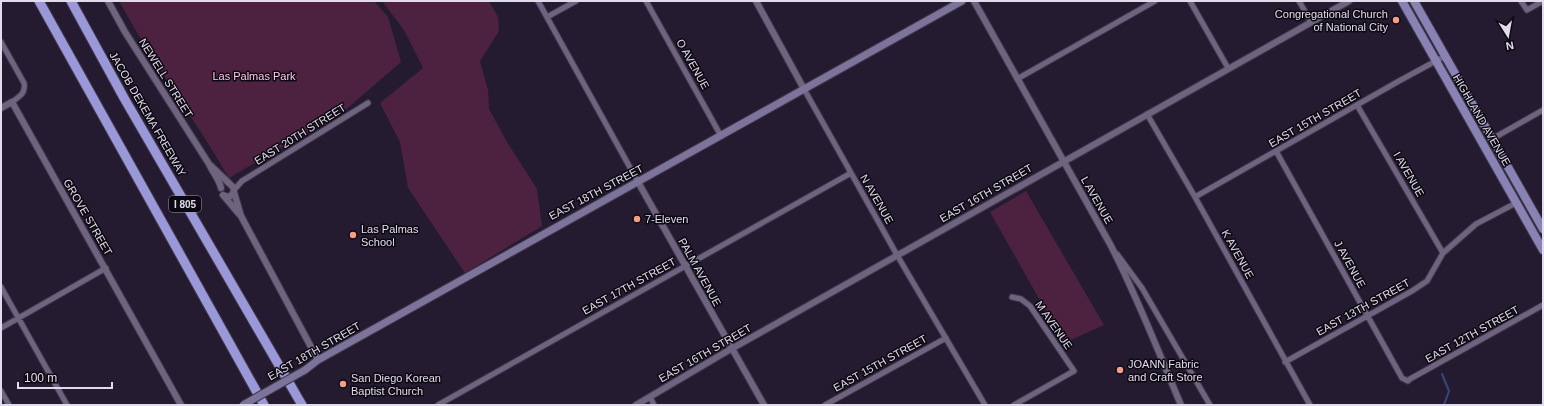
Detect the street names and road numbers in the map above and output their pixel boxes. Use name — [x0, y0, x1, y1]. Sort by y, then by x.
street label: NEWELL STREET — [137, 36, 195, 120]
street label: O AVENUE — [674, 37, 712, 91]
street label: JACOB DEKEMA FREEWAY — [107, 50, 189, 179]
street label: HIGHLAND AVENUE — [1451, 72, 1513, 168]
street label: EAST 15TH STREET — [1267, 86, 1364, 149]
street label: EAST 20TH STREET — [252, 101, 348, 167]
street label: I AVENUE — [1391, 149, 1427, 199]
street label: EAST 16TH STREET — [938, 161, 1035, 224]
street label: EAST 18TH STREET — [547, 162, 645, 222]
street label: N AVENUE — [858, 172, 896, 226]
street label: L AVENUE — [1079, 174, 1115, 226]
street label: GROVE STREET — [61, 177, 115, 258]
road number: I 805 — [169, 196, 201, 212]
street label: K AVENUE — [1220, 227, 1256, 281]
street label: PALM AVENUE — [676, 236, 724, 308]
street label: J AVENUE — [1332, 238, 1368, 290]
street label: EAST 17TH STREET — [580, 255, 678, 317]
street label: EAST 13TH STREET — [1314, 276, 1412, 338]
street label: M AVENUE — [1033, 299, 1075, 351]
street label: EAST 12TH STREET — [1423, 303, 1521, 365]
street label: EAST 18TH STREET — [266, 319, 363, 382]
street label: EAST 16TH STREET — [657, 321, 754, 384]
street label: EAST 15TH STREET — [831, 332, 929, 394]

